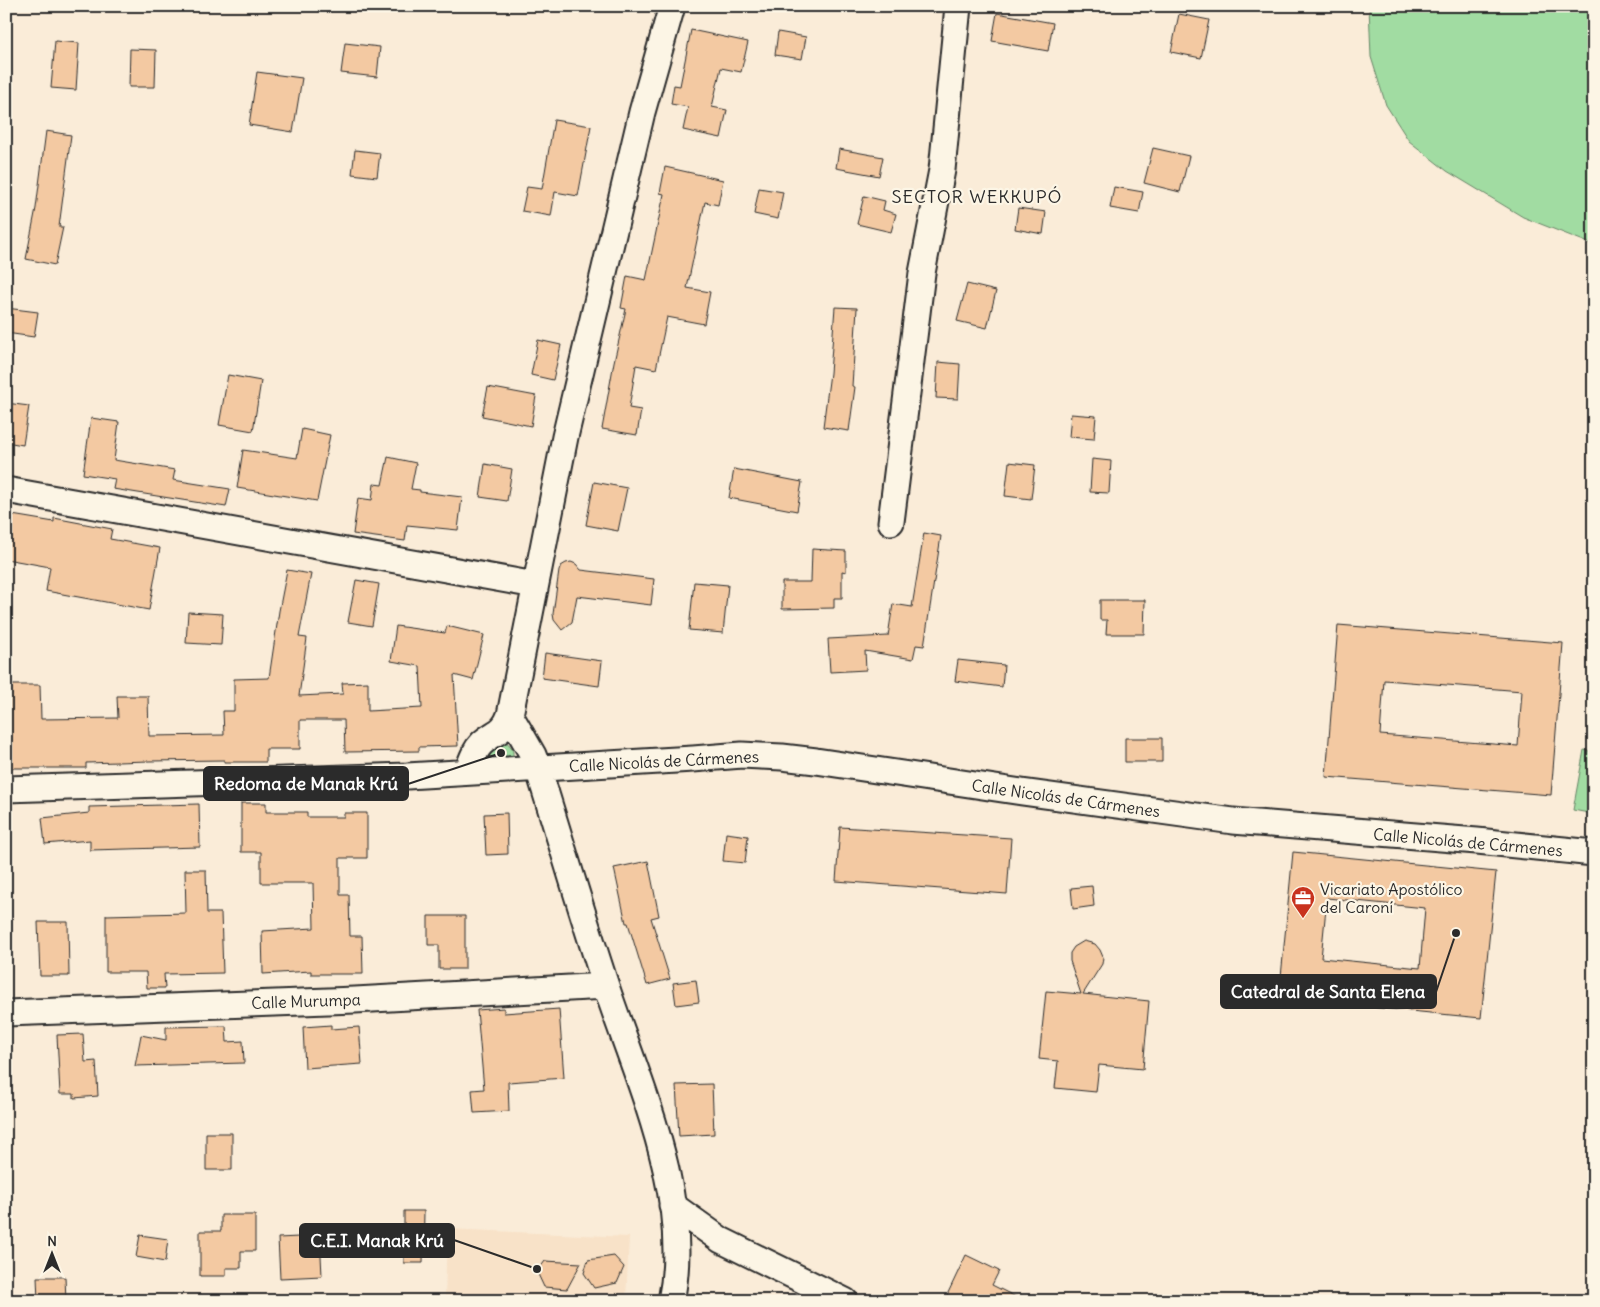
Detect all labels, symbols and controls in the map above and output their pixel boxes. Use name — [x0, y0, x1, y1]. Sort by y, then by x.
district label: SECTOR WEKKUPÓ — [892, 185, 1062, 208]
street label: Calle Nicolás de Cármenes — [569, 746, 759, 776]
callout: Redoma de Manak Krú — [204, 767, 408, 800]
text: Redoma de Manak Krú — [214, 772, 399, 795]
street label: Calle Nicolás de Cármenes — [970, 775, 1162, 821]
street label: Calle Nicolás de Cármenes — [1372, 824, 1564, 860]
place label: Vicariato Apostólico del Caroní — [1320, 879, 1462, 917]
office icon: Vicariato Apostólico del Caroní — [1290, 885, 1316, 919]
callout: Catedral de Santa Elena — [1221, 975, 1436, 1008]
text: Catedral de Santa Elena — [1231, 980, 1425, 1003]
street label: Calle Murumpa — [251, 989, 361, 1013]
callout: C.E.I. Manak Krú — [300, 1224, 454, 1257]
text: C.E.I. Manak Krú — [310, 1229, 444, 1252]
north arrow — [28, 1230, 78, 1280]
text: N — [47, 1232, 57, 1250]

